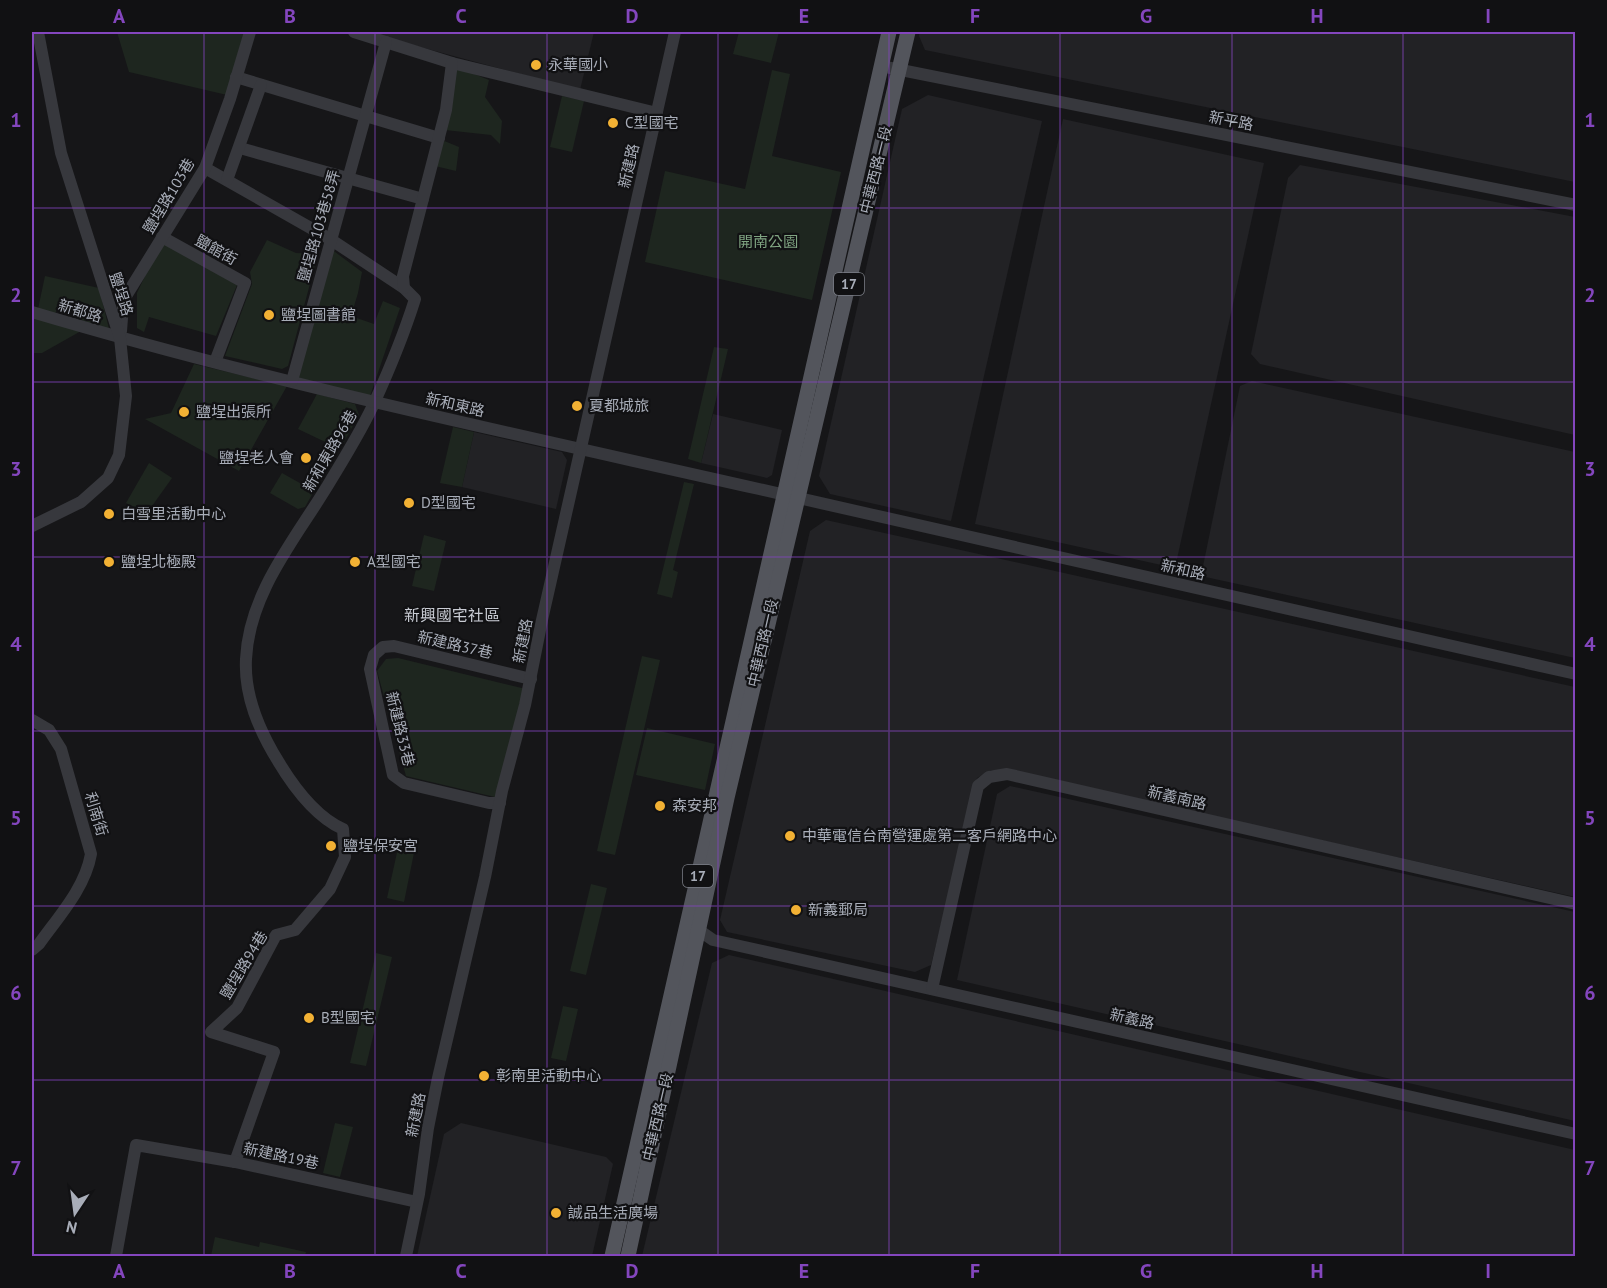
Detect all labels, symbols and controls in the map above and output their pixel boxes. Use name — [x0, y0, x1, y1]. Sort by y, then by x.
text: A — [113, 3, 126, 29]
text: B — [284, 3, 296, 29]
text: C — [455, 3, 467, 29]
text: D — [626, 3, 639, 29]
text: E — [799, 3, 809, 29]
text: F — [970, 3, 980, 29]
text: G — [1140, 3, 1152, 29]
text: H — [1310, 3, 1324, 29]
text: I — [1485, 3, 1491, 29]
place label: 永華國小 — [548, 55, 608, 74]
marker: 永華國小 — [529, 58, 543, 72]
text: 1 — [10, 107, 22, 133]
street label: 新平路 — [1207, 107, 1255, 134]
text: 1 — [1584, 107, 1596, 133]
place label: C型國宅 — [625, 113, 679, 132]
marker: C型國宅 — [606, 116, 620, 130]
street label: 中華西路一段 — [855, 124, 896, 216]
street label: 新建路 — [614, 142, 643, 190]
street label: 鹽埕路103巷 — [139, 155, 198, 237]
street label: 鹽埕路103巷58弄 — [293, 168, 344, 284]
street label: 鹽館街 — [192, 230, 241, 269]
park label: 開南公園 — [738, 232, 798, 251]
street label: 鹽埕路 — [105, 270, 137, 318]
road number: 17 — [834, 273, 864, 295]
text: 2 — [10, 282, 22, 308]
text: 2 — [1584, 282, 1596, 308]
street label: 新都路 — [56, 295, 104, 326]
place label: 鹽埕圖書館 — [281, 305, 356, 324]
marker: 鹽埕圖書館 — [262, 308, 276, 322]
street label: 新和東路 — [424, 389, 486, 421]
place label: 夏都城旅 — [589, 396, 649, 415]
marker: 夏都城旅 — [570, 399, 584, 413]
place label: 鹽埕出張所 — [196, 402, 271, 421]
marker: 鹽埕出張所 — [177, 405, 191, 419]
street label: 新和東路96巷 — [298, 406, 361, 495]
place label: 鹽埕老人會 — [219, 448, 294, 467]
marker: 鹽埕老人會 — [299, 451, 313, 465]
text: 3 — [10, 456, 22, 482]
text: 3 — [1584, 456, 1596, 482]
place label: D型國宅 — [421, 493, 476, 512]
marker: D型國宅 — [402, 496, 416, 510]
place label: 白雪里活動中心 — [121, 504, 226, 523]
marker: 白雪里活動中心 — [102, 507, 116, 521]
place label: 鹽埕北極殿 — [121, 552, 196, 571]
place label: A型國宅 — [367, 552, 421, 571]
marker: 鹽埕北極殿 — [102, 555, 116, 569]
marker: A型國宅 — [348, 555, 362, 569]
street label: 新和路 — [1159, 555, 1207, 584]
street label: 中華西路一段 — [743, 597, 782, 689]
district label: 新興國宅社區 — [404, 605, 500, 625]
street label: 新建路 — [509, 617, 536, 665]
street label: 新建路37巷 — [416, 627, 494, 662]
text: 4 — [10, 631, 22, 657]
text: 4 — [1584, 631, 1596, 657]
street label: 新建路33巷 — [382, 690, 419, 768]
street label: 新義南路 — [1146, 782, 1208, 814]
street label: 利南街 — [81, 790, 112, 838]
place label: 森安邦 — [672, 796, 717, 815]
marker: 森安邦 — [653, 799, 667, 813]
text: 5 — [10, 805, 22, 831]
text: 5 — [1584, 805, 1596, 831]
place label: 中華電信台南營運處第二客戶網路中心 — [802, 826, 1057, 845]
marker: 中華電信台南營運處第二客戶網路中心 — [783, 829, 797, 843]
place label: 鹽埕保安宮 — [343, 836, 418, 855]
marker: 鹽埕保安宮 — [324, 839, 338, 853]
road number: 17 — [683, 865, 713, 887]
place label: 新義郵局 — [808, 900, 868, 919]
marker: 新義郵局 — [789, 903, 803, 917]
street label: 鹽埕路94巷 — [216, 927, 271, 1002]
text: 6 — [10, 980, 22, 1006]
text: 6 — [1584, 980, 1596, 1006]
street label: 新義路 — [1108, 1004, 1156, 1033]
place label: B型國宅 — [321, 1008, 375, 1027]
marker: B型國宅 — [302, 1011, 316, 1025]
place label: 彰南里活動中心 — [496, 1066, 601, 1085]
marker: 彰南里活動中心 — [477, 1069, 491, 1083]
street label: 中華西路一段 — [638, 1071, 677, 1163]
street label: 新建路 — [402, 1091, 429, 1139]
street label: 新建路19巷 — [242, 1138, 320, 1173]
text: 7 — [10, 1155, 22, 1181]
text: 7 — [1584, 1155, 1596, 1181]
north arrow — [45, 1183, 105, 1243]
place label: 誠品生活廣場 — [568, 1203, 658, 1222]
marker: 誠品生活廣場 — [549, 1206, 563, 1220]
text: N — [64, 1217, 79, 1239]
text: A — [113, 1258, 126, 1284]
text: B — [284, 1258, 296, 1284]
text: C — [455, 1258, 467, 1284]
text: D — [626, 1258, 639, 1284]
text: E — [799, 1258, 809, 1284]
text: F — [970, 1258, 980, 1284]
text: G — [1140, 1258, 1152, 1284]
text: H — [1310, 1258, 1324, 1284]
text: I — [1485, 1258, 1491, 1284]

